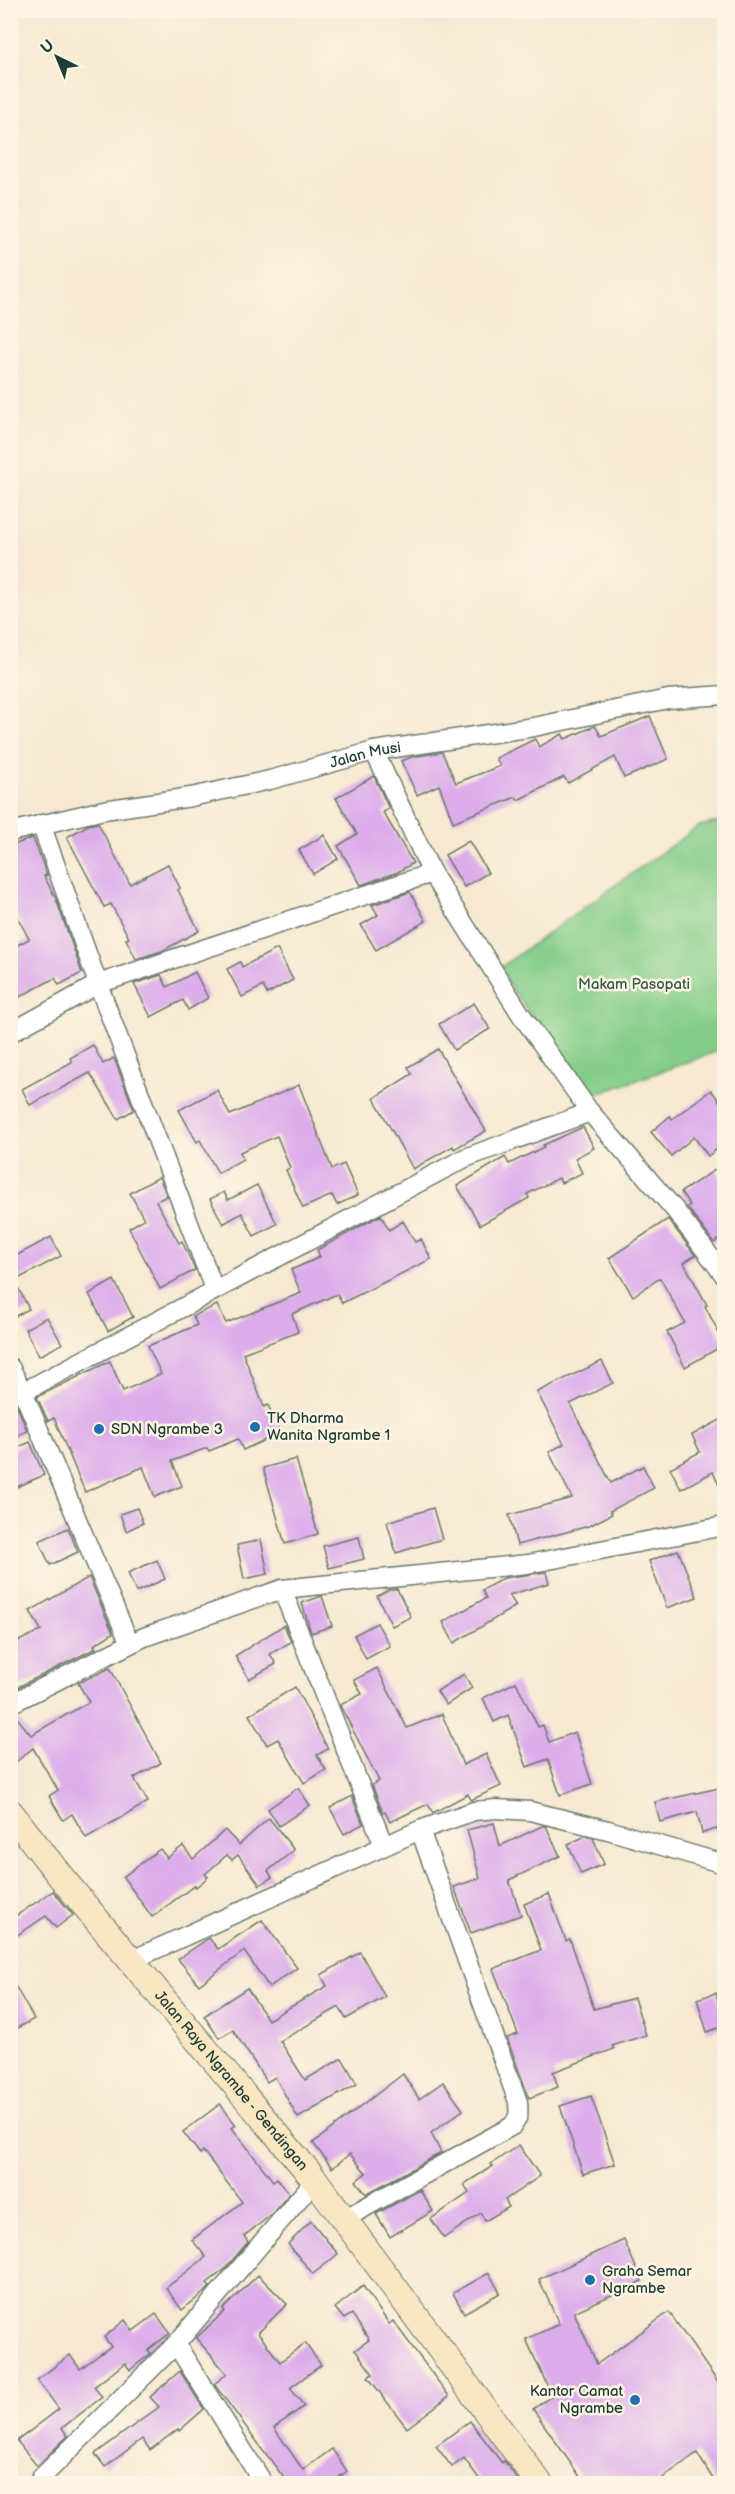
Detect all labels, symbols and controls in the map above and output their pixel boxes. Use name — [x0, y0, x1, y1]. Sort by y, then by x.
north arrow — [27, 27, 87, 87]
text: U — [37, 36, 58, 58]
street label: Jalan Musi — [328, 738, 402, 773]
park label: Makam Pasopati — [578, 975, 690, 994]
place label: TK Dharma Wanita Ngrambe 1 — [267, 1409, 390, 1445]
place label: SDN Ngrambe 3 — [111, 1420, 223, 1439]
marker: TK Dharma Wanita Ngrambe 1 — [248, 1420, 262, 1434]
marker: SDN Ngrambe 3 — [92, 1422, 106, 1436]
street label: Jalan Raya Ngrambe - Gendingan — [150, 1987, 312, 2175]
place label: Graha Semar Ngrambe — [602, 2262, 692, 2298]
marker: Graha Semar Ngrambe — [583, 2273, 597, 2287]
place label: Kantor Camat Ngrambe — [530, 2382, 623, 2418]
marker: Kantor Camat Ngrambe — [628, 2393, 642, 2407]

